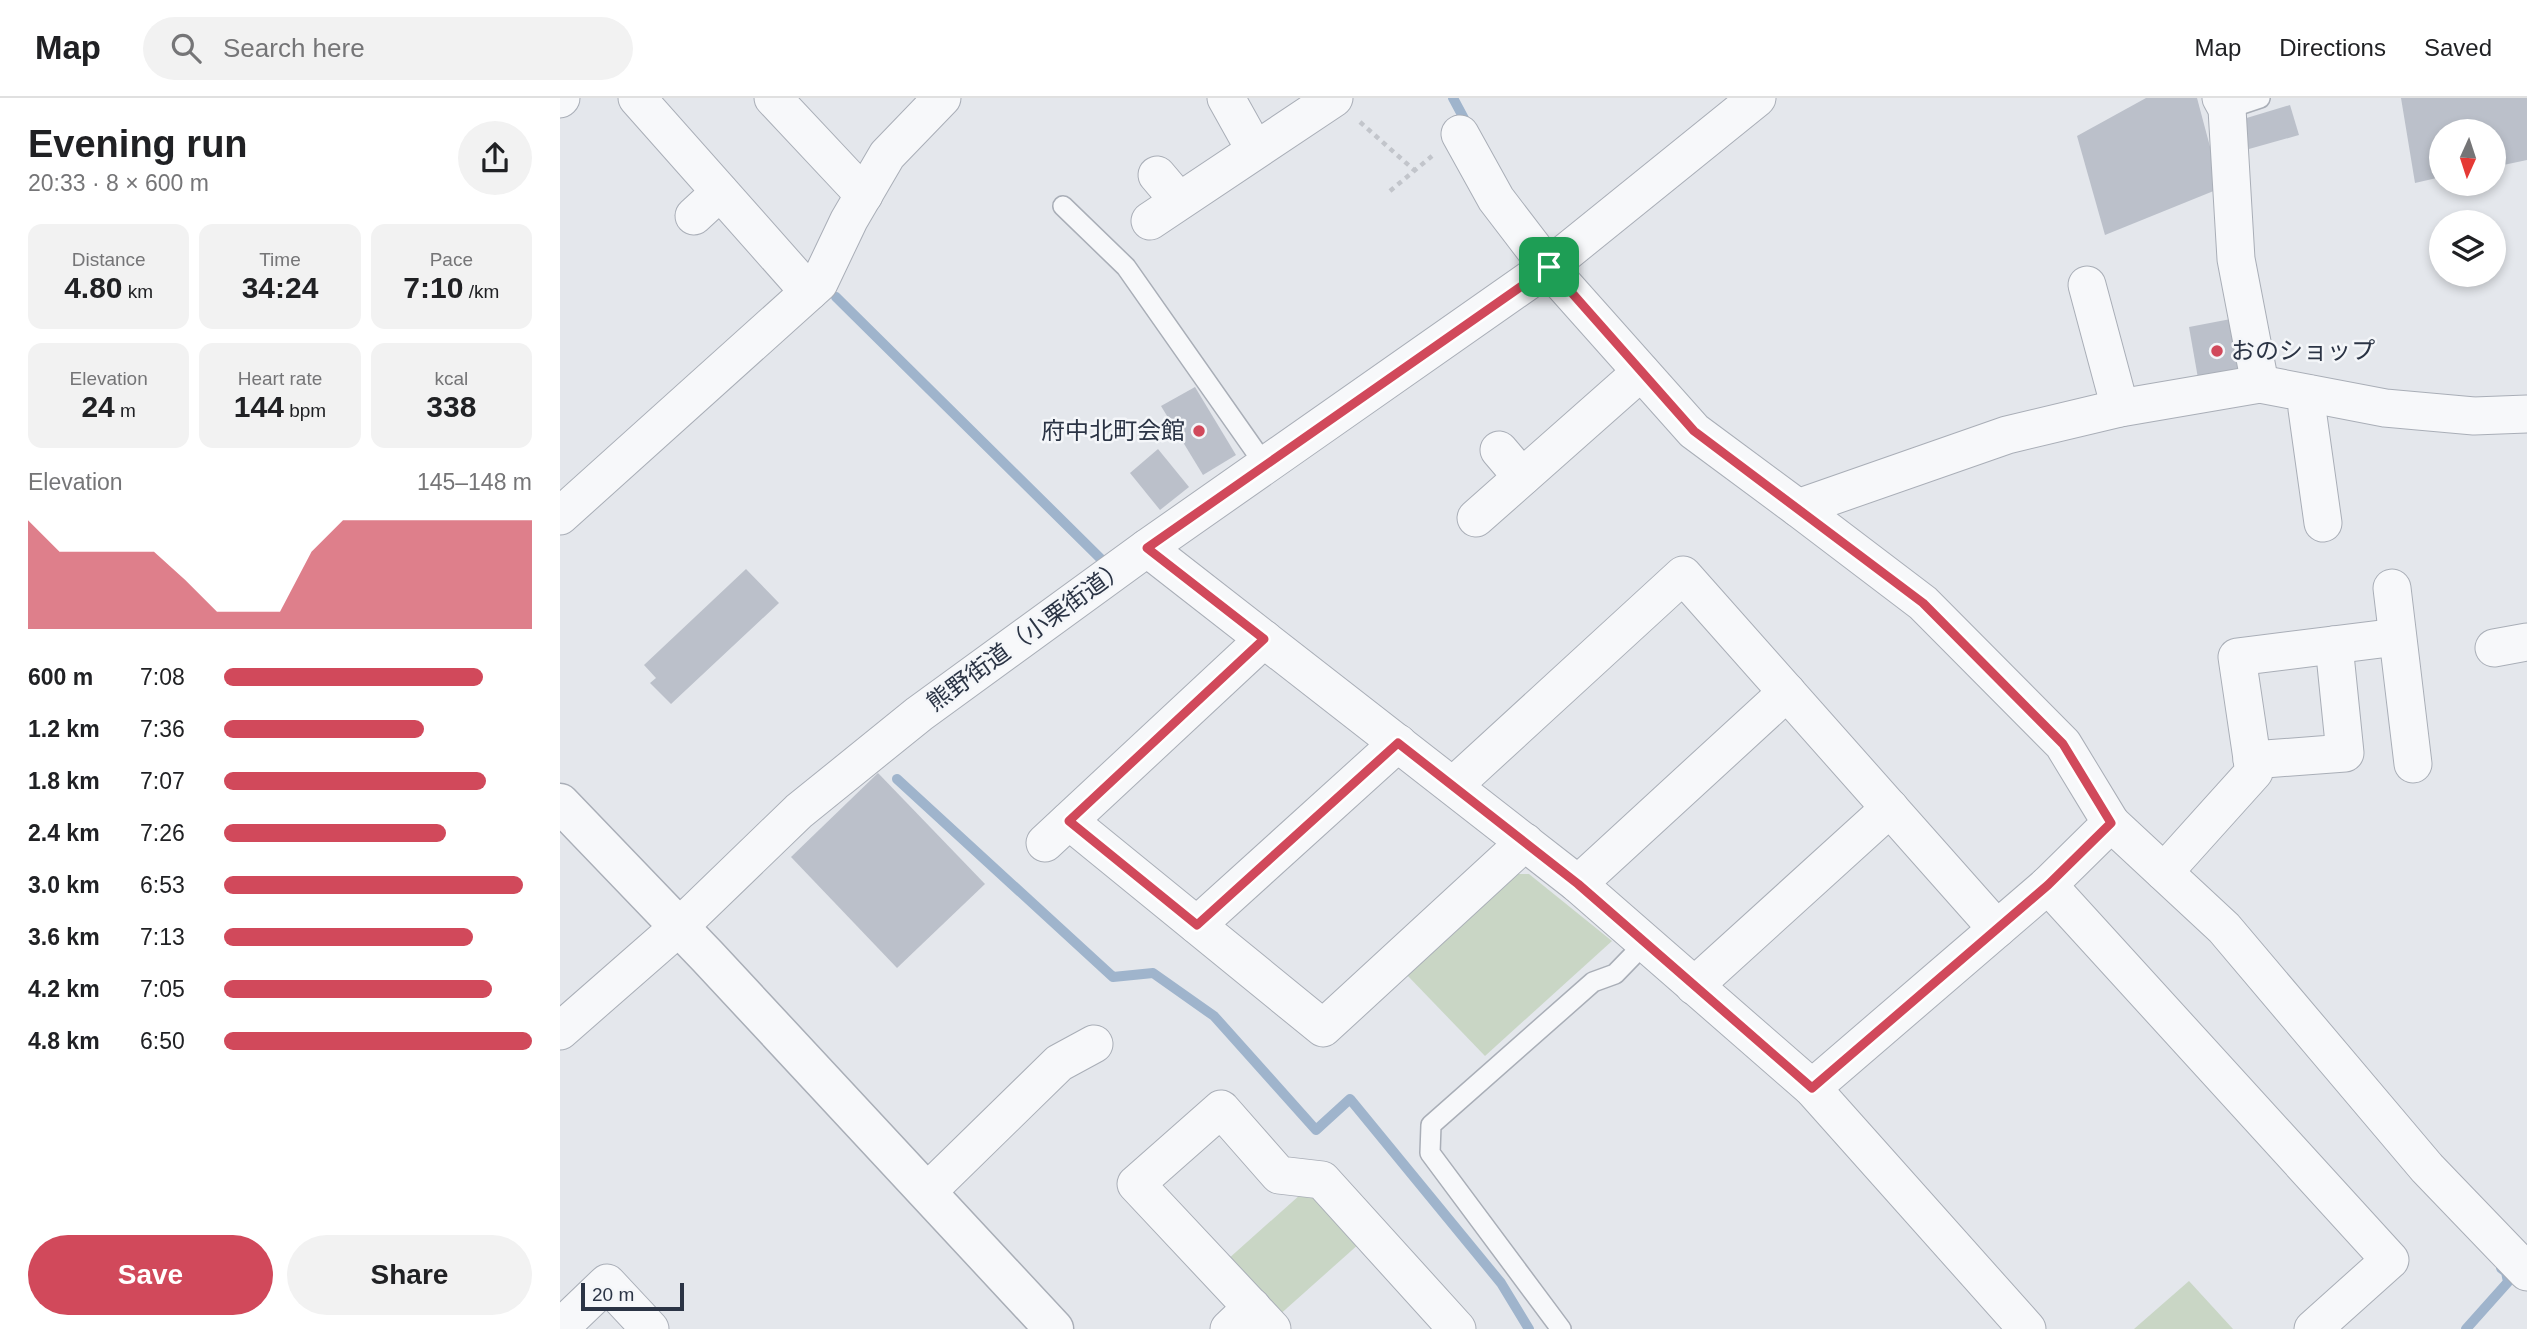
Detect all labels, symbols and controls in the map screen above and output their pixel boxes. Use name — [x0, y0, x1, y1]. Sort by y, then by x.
search box — [143, 17, 633, 80]
text: Map — [35, 29, 101, 66]
icon: search — [167, 29, 205, 67]
text: Search here — [223, 33, 365, 63]
text: Map — [2195, 34, 2241, 61]
text: Directions — [2279, 34, 2386, 61]
text: Saved — [2424, 34, 2492, 61]
north arrow — [2429, 119, 2506, 196]
map controls — [2429, 119, 2506, 287]
button: share — [458, 121, 532, 195]
text: Evening run — [28, 123, 248, 165]
text: 20:33 · 8 × 600 m — [28, 170, 209, 196]
button: layers — [2429, 210, 2506, 287]
pin — [1519, 237, 1579, 297]
icon: arrive — [1530, 248, 1568, 286]
text: Distance — [72, 249, 146, 270]
text: Time — [259, 249, 301, 270]
text: Pace — [430, 249, 473, 270]
text: 4.80 — [64, 271, 123, 304]
text: 34:24 — [242, 271, 318, 304]
text: 7:10 — [403, 271, 463, 304]
text: km — [123, 281, 153, 302]
text: /km — [463, 281, 499, 302]
place label: おのショップ — [2231, 337, 2375, 364]
marker: おのショップ — [2209, 343, 2225, 359]
text: Elevation — [70, 368, 148, 389]
text: Heart rate — [238, 368, 322, 389]
text: kcal — [434, 368, 468, 389]
text: 24 — [81, 390, 115, 423]
text: 144 — [234, 390, 284, 423]
text: 338 — [426, 390, 476, 423]
text: m — [115, 400, 136, 421]
text: bpm — [284, 400, 326, 421]
place label: 府中北町会館 — [1041, 417, 1185, 444]
marker: 府中北町会館 — [1191, 423, 1207, 439]
text: Elevation — [28, 469, 123, 495]
text: 145–148 m — [417, 469, 532, 495]
street label: 熊野街道（小栗街道） — [922, 553, 1132, 716]
text: 600 m — [28, 664, 93, 690]
text: 7:08 — [140, 664, 185, 690]
text: 1.2 km — [28, 716, 100, 742]
text: 7:36 — [140, 716, 185, 742]
text: 1.8 km — [28, 768, 100, 794]
text: 7:07 — [140, 768, 185, 794]
text: 2.4 km — [28, 820, 100, 846]
text: 7:26 — [140, 820, 185, 846]
text: 3.0 km — [28, 872, 100, 898]
text: 6:53 — [140, 872, 185, 898]
text: 3.6 km — [28, 924, 100, 950]
text: 7:13 — [140, 924, 185, 950]
text: 4.2 km — [28, 976, 100, 1002]
text: 7:05 — [140, 976, 185, 1002]
text: 4.8 km — [28, 1028, 100, 1054]
text: 6:50 — [140, 1028, 185, 1054]
button: Save — [28, 1235, 273, 1315]
button: Share — [287, 1235, 532, 1315]
scale bar — [581, 1280, 684, 1312]
text: 20 m — [592, 1284, 634, 1305]

